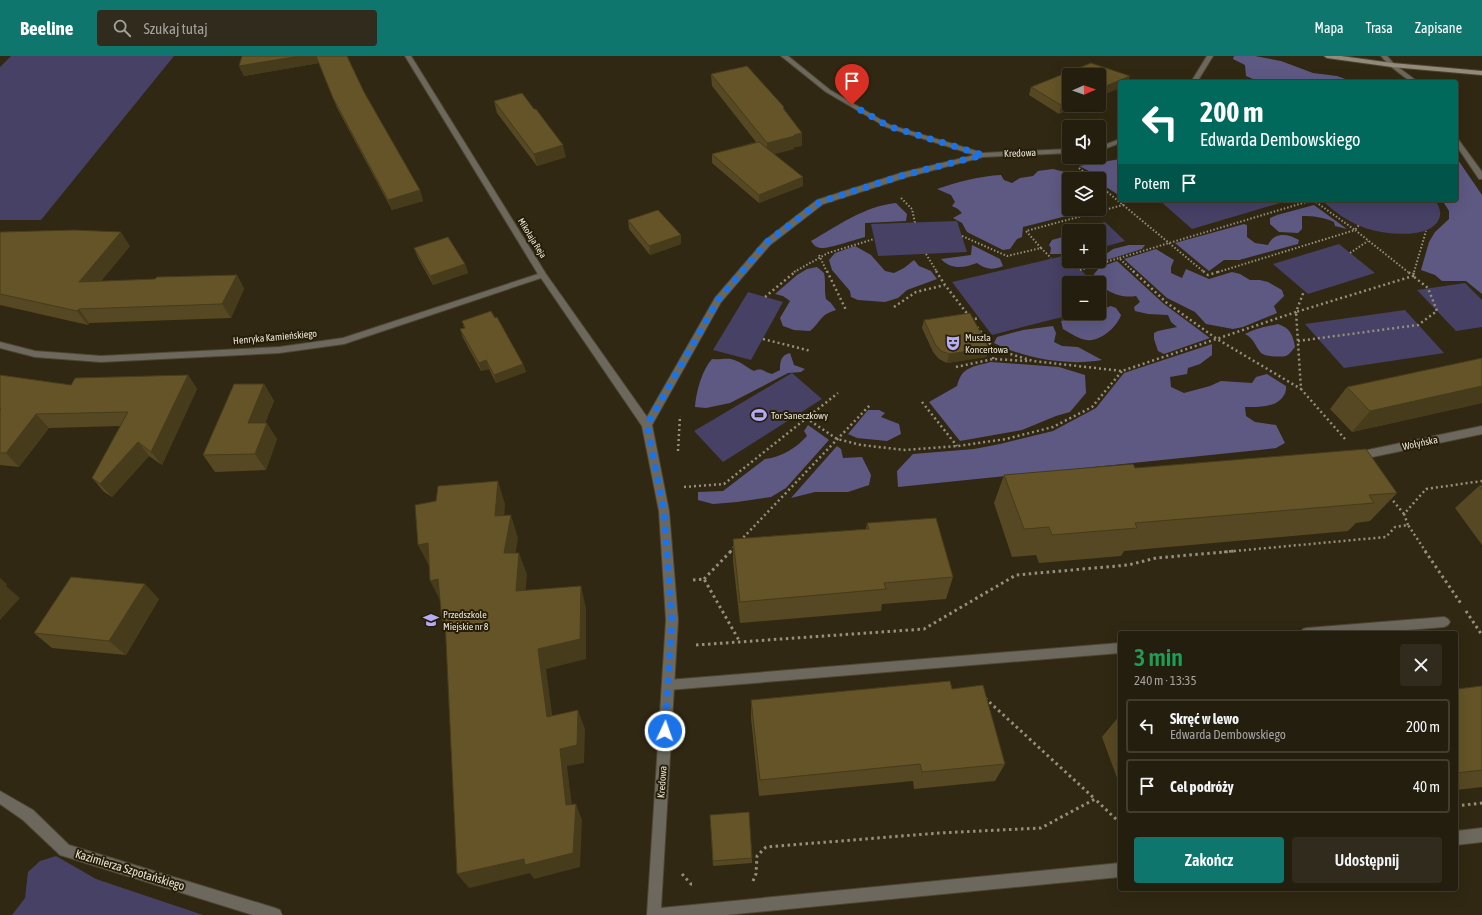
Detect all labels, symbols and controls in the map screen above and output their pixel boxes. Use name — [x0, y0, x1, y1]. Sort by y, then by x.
search box — [97, 10, 377, 46]
text: Beeline — [20, 17, 73, 39]
icon: search — [111, 17, 133, 39]
text: Szukaj tutaj — [143, 20, 208, 37]
text: Mapa — [1315, 20, 1344, 36]
text: Trasa — [1366, 20, 1393, 36]
text: Zapisane — [1415, 20, 1462, 36]
pin — [835, 64, 869, 105]
north arrow — [1062, 68, 1106, 112]
map controls — [1062, 68, 1106, 320]
icon: arrive — [841, 70, 863, 92]
icon: left — [1134, 96, 1186, 148]
text: 200 m — [1200, 96, 1263, 128]
button: sound — [1062, 120, 1106, 164]
text: Edwarda Dembowskiego — [1200, 129, 1360, 150]
street label: Kredowa — [1004, 147, 1037, 159]
button: layers — [1062, 172, 1106, 216]
icon: arrive — [1178, 172, 1200, 194]
text: Potem — [1134, 175, 1170, 192]
street label: Mikołaja Reja — [516, 216, 548, 260]
button: + — [1062, 224, 1106, 268]
button: − — [1062, 276, 1106, 320]
street label: Henryka Kamieńskiego — [233, 328, 318, 346]
place label: Muszla Koncertowa — [965, 332, 1009, 355]
theatre icon: Muszla Koncertowa — [944, 334, 962, 352]
sports icon: Tor Saneczkowy — [750, 406, 768, 424]
place label: Tor Saneczkowy — [771, 410, 828, 421]
street label: Wołyńska — [1401, 434, 1439, 452]
place label: Przedszkole Miejskie nr 8 — [443, 609, 489, 632]
school or university icon: Przedszkole Miejskie nr 8 — [422, 611, 440, 629]
text: 3 min — [1134, 644, 1183, 671]
button: close — [1400, 644, 1442, 686]
text: 240 m · 13:35 — [1134, 673, 1197, 688]
position arrow — [644, 710, 686, 752]
text: Skręć w lewo — [1170, 710, 1239, 727]
icon: left — [1136, 715, 1158, 737]
text: 200 m — [1406, 718, 1440, 735]
text: Edwarda Dembowskiego — [1170, 727, 1286, 742]
street label: Kredowa — [655, 765, 669, 798]
icon: arrive — [1136, 775, 1158, 797]
text: Cel podróży — [1170, 778, 1234, 795]
text: 40 m — [1413, 778, 1440, 795]
button: Zakończ — [1134, 837, 1284, 883]
button: Udostępnij — [1292, 837, 1442, 883]
street label: Kazimierza Szpotańskiego — [74, 847, 187, 893]

